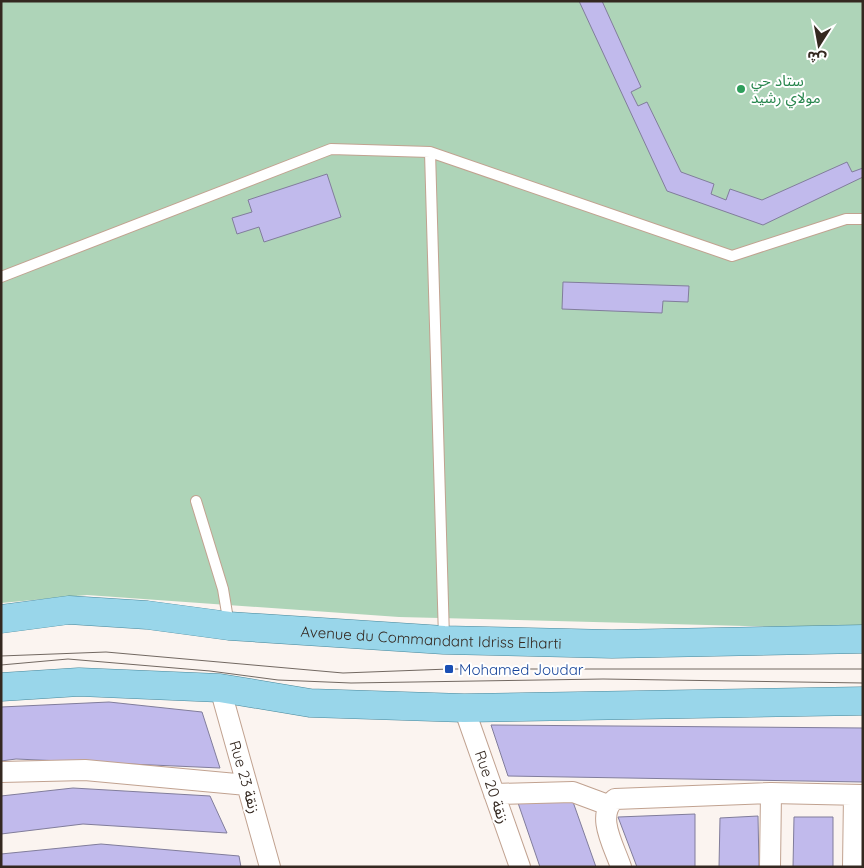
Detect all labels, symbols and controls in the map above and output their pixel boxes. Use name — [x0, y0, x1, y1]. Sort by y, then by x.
north arrow — [794, 20, 844, 70]
text: ش — [805, 47, 828, 68]
place label: ستاد حي مولاي رشيد — [751, 71, 821, 109]
marker: ستاد حي مولاي رشيد — [735, 83, 747, 95]
street label: Avenue du Commandant Idriss Elharti — [300, 621, 562, 652]
place label: Mohamed Joudar — [459, 660, 584, 679]
marker: Mohamed Joudar — [443, 663, 455, 675]
street label: Rue 23 زنقة — [226, 738, 264, 816]
street label: Rue 20 زنقة — [471, 748, 513, 826]

